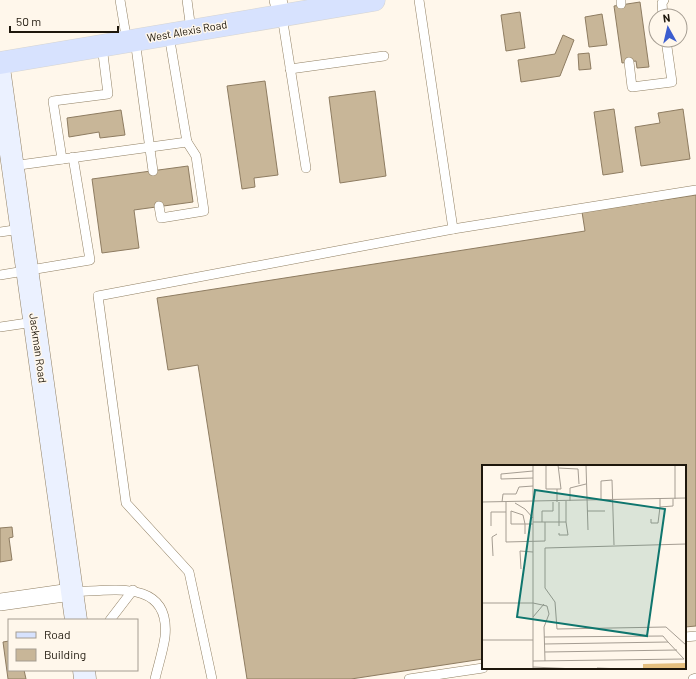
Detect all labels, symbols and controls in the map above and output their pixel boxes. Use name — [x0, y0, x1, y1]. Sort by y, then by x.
scale bar — [10, 8, 118, 34]
north arrow — [648, 8, 688, 48]
text: N — [662, 11, 671, 25]
text: 50 m — [16, 14, 41, 28]
street label: West Alexis Road — [146, 17, 228, 44]
street label: Jackman Road — [27, 312, 50, 384]
inset map — [482, 465, 686, 669]
legend — [8, 619, 138, 671]
text: Road — [44, 627, 71, 641]
text: Building — [44, 647, 86, 661]

